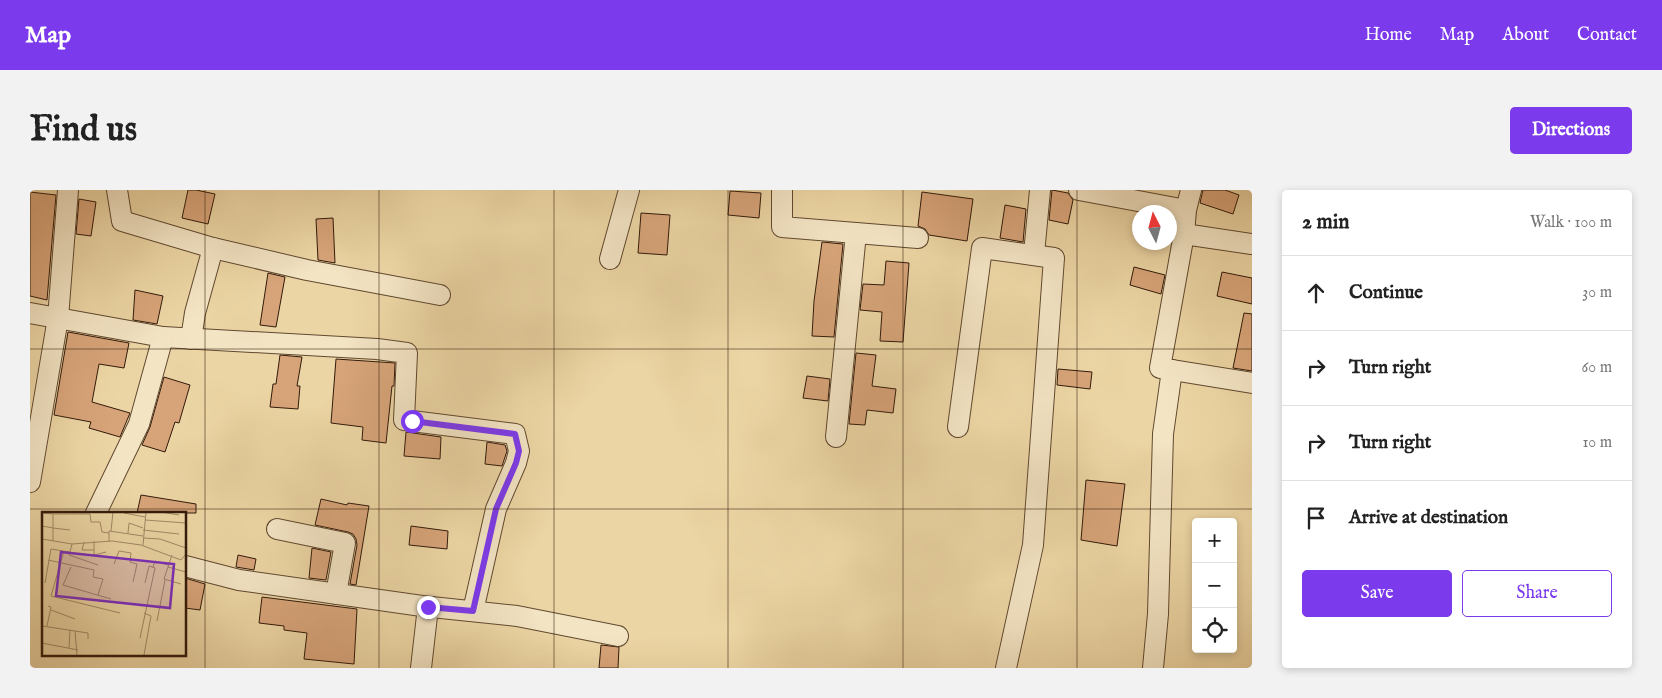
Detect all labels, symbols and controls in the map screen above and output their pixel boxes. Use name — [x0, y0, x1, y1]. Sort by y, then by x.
text: Map — [25, 20, 71, 51]
text: Home — [1365, 24, 1412, 47]
text: Map — [1440, 24, 1474, 47]
text: About — [1502, 24, 1549, 47]
text: Contact — [1577, 24, 1637, 47]
button: Directions — [1510, 107, 1632, 154]
text: Find us — [30, 108, 137, 153]
north arrow — [1132, 205, 1177, 250]
text: 2 min — [1302, 209, 1349, 236]
text: Walk · 100 m — [1530, 213, 1612, 233]
icon: ahead — [1302, 279, 1330, 307]
text: Continue — [1349, 281, 1423, 305]
text: 30 m — [1582, 283, 1612, 303]
icon: right — [1302, 354, 1330, 382]
text: Turn right — [1349, 356, 1431, 380]
text: 60 m — [1582, 358, 1612, 378]
route start — [401, 410, 424, 433]
icon: right — [1302, 429, 1330, 457]
text: Turn right — [1349, 431, 1431, 455]
text: 10 m — [1582, 433, 1612, 453]
icon: arrive — [1302, 504, 1330, 532]
text: Arrive at destination — [1349, 506, 1508, 530]
inset map — [42, 512, 186, 656]
map controls — [1192, 518, 1237, 653]
button: + — [1192, 518, 1237, 563]
button: − — [1192, 563, 1237, 608]
button: Save — [1302, 570, 1452, 617]
button: Share — [1462, 570, 1612, 617]
route end — [417, 596, 440, 619]
button: locate — [1192, 608, 1237, 653]

